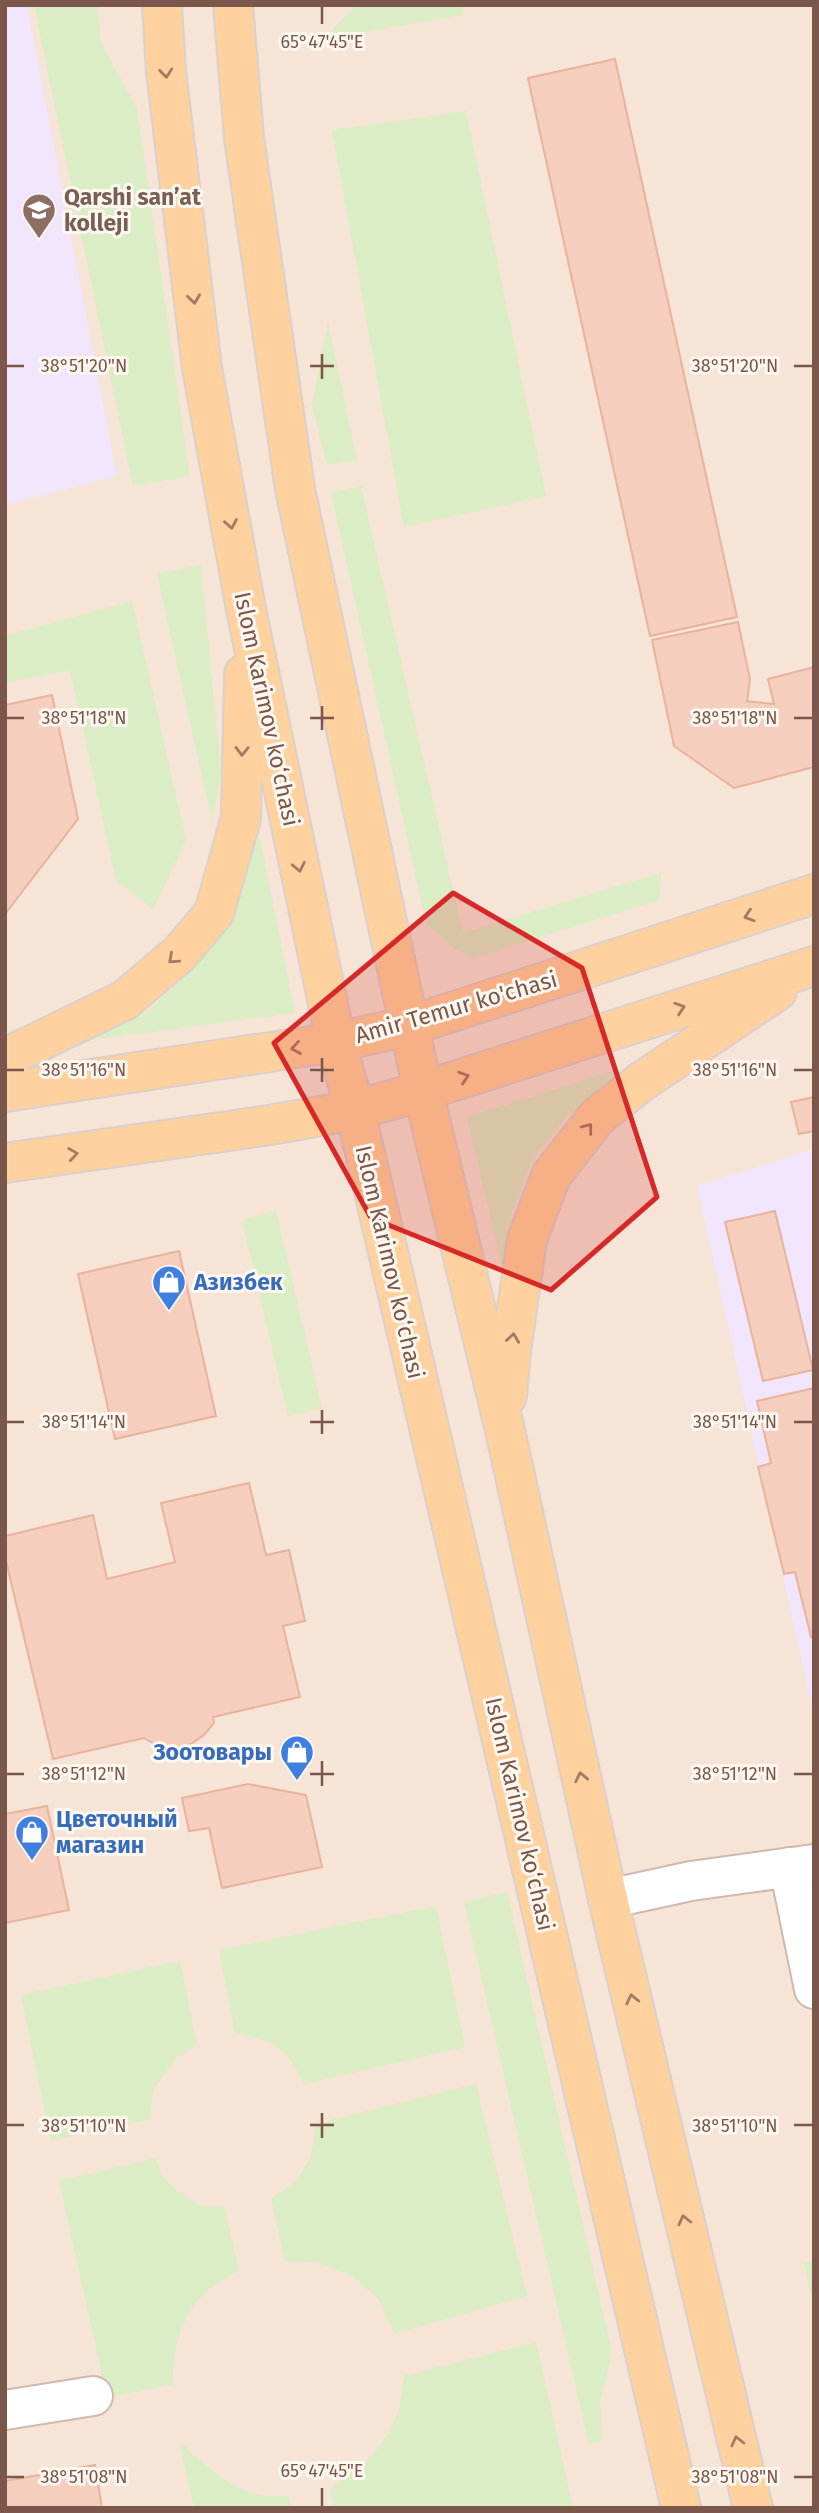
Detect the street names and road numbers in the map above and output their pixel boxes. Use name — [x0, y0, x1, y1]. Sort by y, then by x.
street label: Islom Karimov ko‘chasi — [228, 589, 306, 829]
street label: Amir Temur ko'chasi — [352, 965, 560, 1049]
street label: Islom Karimov ko‘chasi — [349, 1142, 431, 1382]
street label: Islom Karimov ko‘chasi — [479, 1694, 561, 1934]

